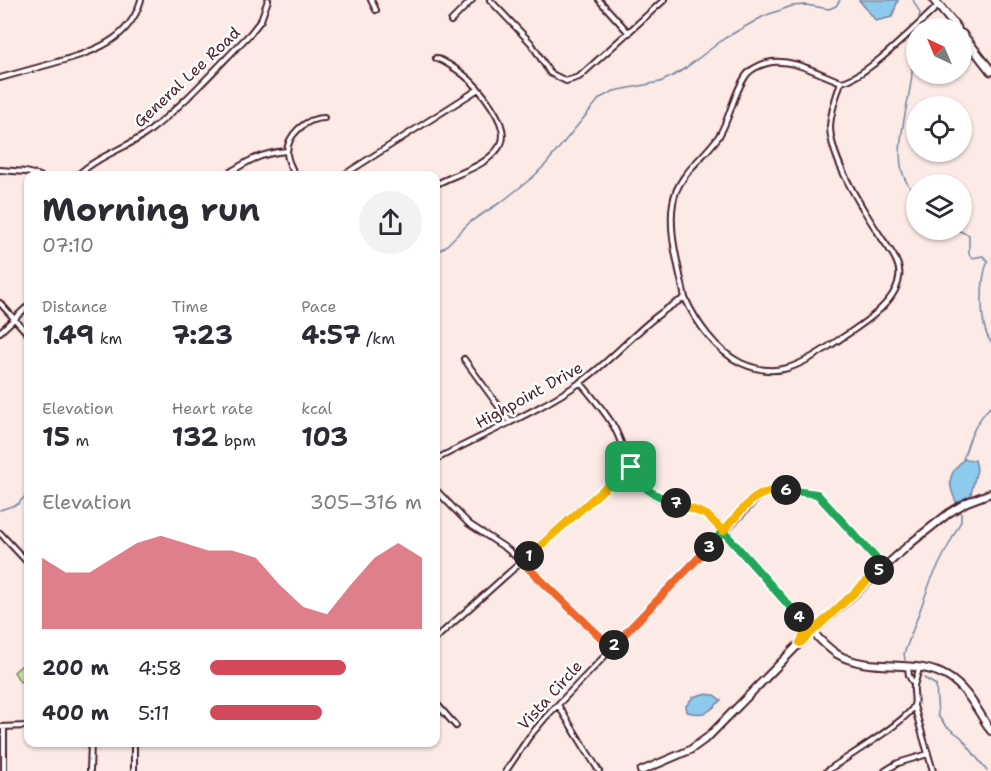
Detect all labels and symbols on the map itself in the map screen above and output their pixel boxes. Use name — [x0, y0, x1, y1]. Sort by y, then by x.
north arrow — [906, 18, 972, 84]
street label: General Lee Road — [129, 22, 245, 132]
street label: Highpoint Drive — [472, 357, 586, 433]
pin — [605, 441, 656, 492]
pin: 6 — [771, 475, 801, 505]
pin: 7 — [661, 488, 691, 518]
pin: 3 — [694, 532, 724, 562]
pin: 1 — [514, 541, 544, 571]
pin: 5 — [864, 555, 894, 585]
pin: 4 — [784, 602, 814, 632]
pin: 2 — [599, 630, 629, 660]
street label: Vista Circle — [513, 656, 587, 734]

